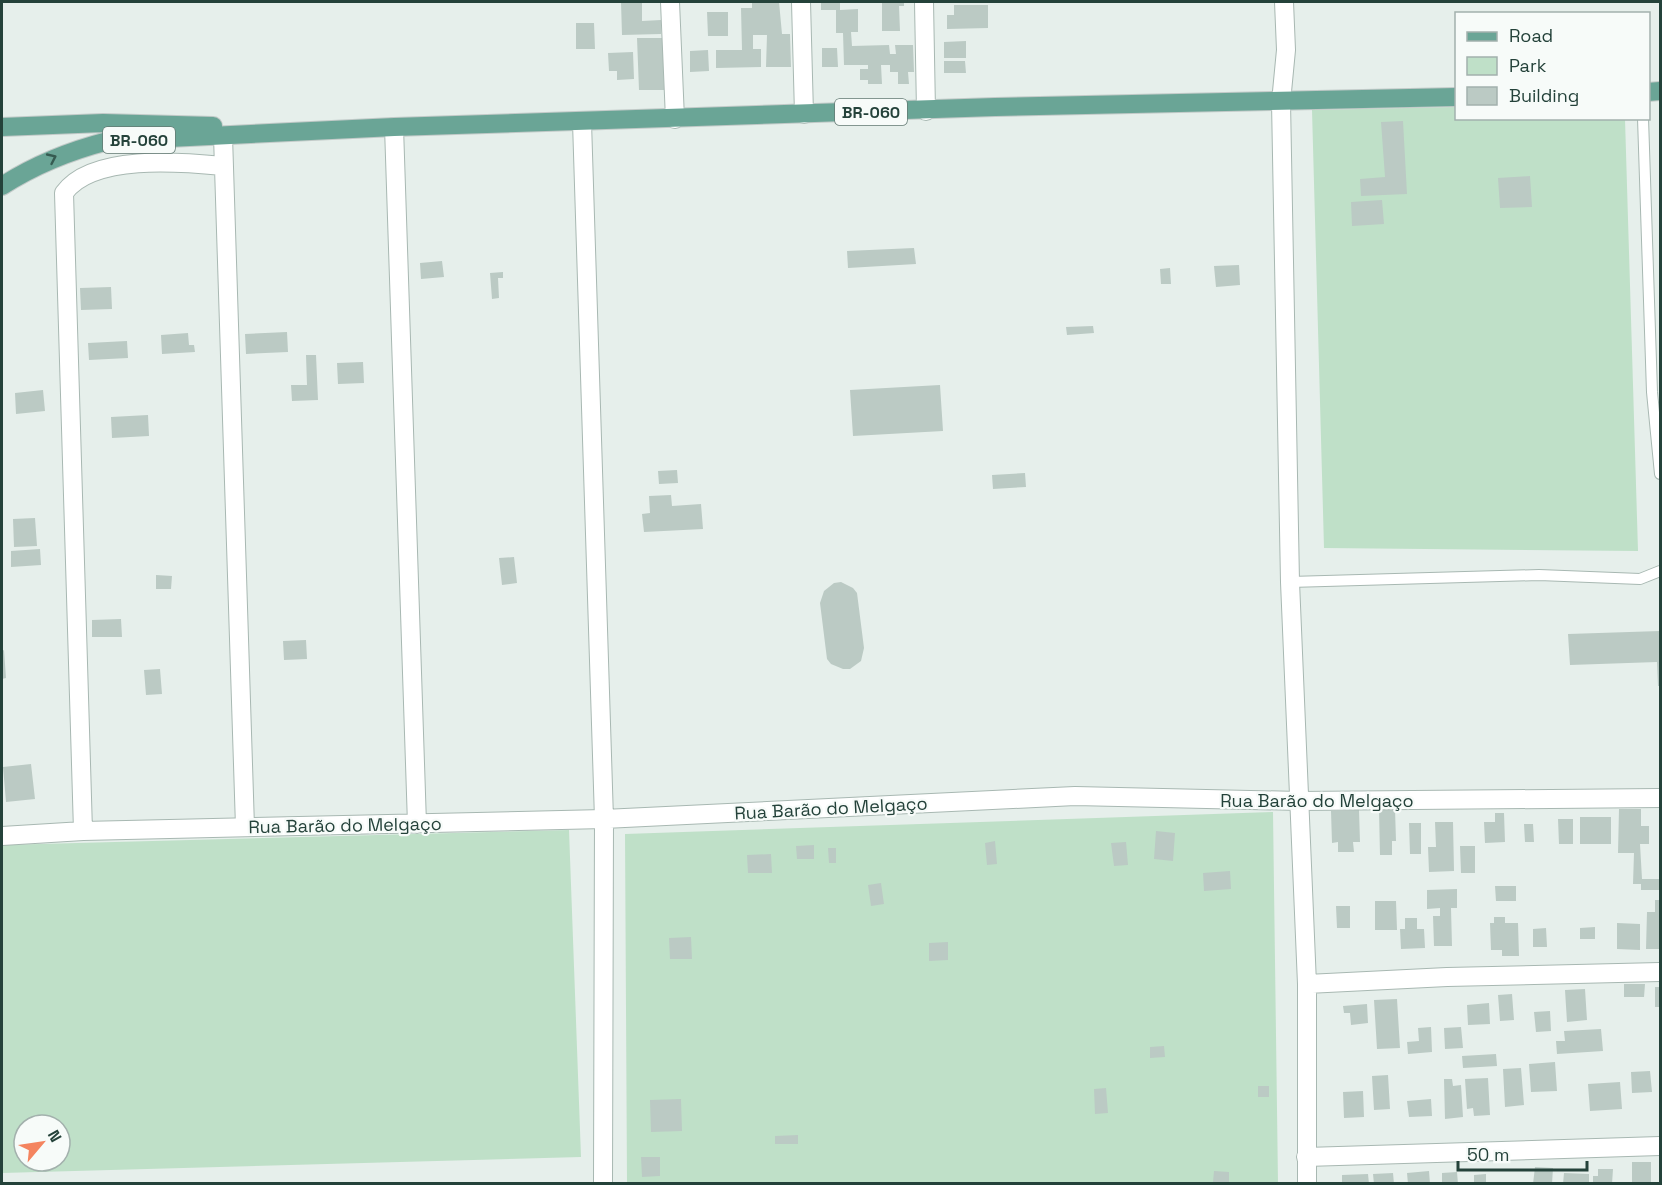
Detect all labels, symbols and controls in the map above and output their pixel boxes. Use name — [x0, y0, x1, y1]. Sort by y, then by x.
legend — [1455, 12, 1650, 120]
text: Road — [1509, 24, 1553, 47]
text: Park — [1509, 54, 1547, 77]
text: Building — [1509, 84, 1579, 107]
road number: BR-060 — [835, 99, 907, 125]
road number: BR-060 — [103, 127, 175, 153]
one-way arrow — [46, 153, 57, 165]
street label: Rua Barão do Melgaço — [1220, 789, 1414, 812]
street label: Rua Barão do Melgaço — [734, 791, 928, 825]
street label: Rua Barão do Melgaço — [248, 812, 442, 838]
north arrow — [12, 1113, 72, 1173]
text: N — [43, 1126, 66, 1146]
scale bar — [1458, 1134, 1587, 1172]
text: 50 m — [1467, 1143, 1509, 1166]

